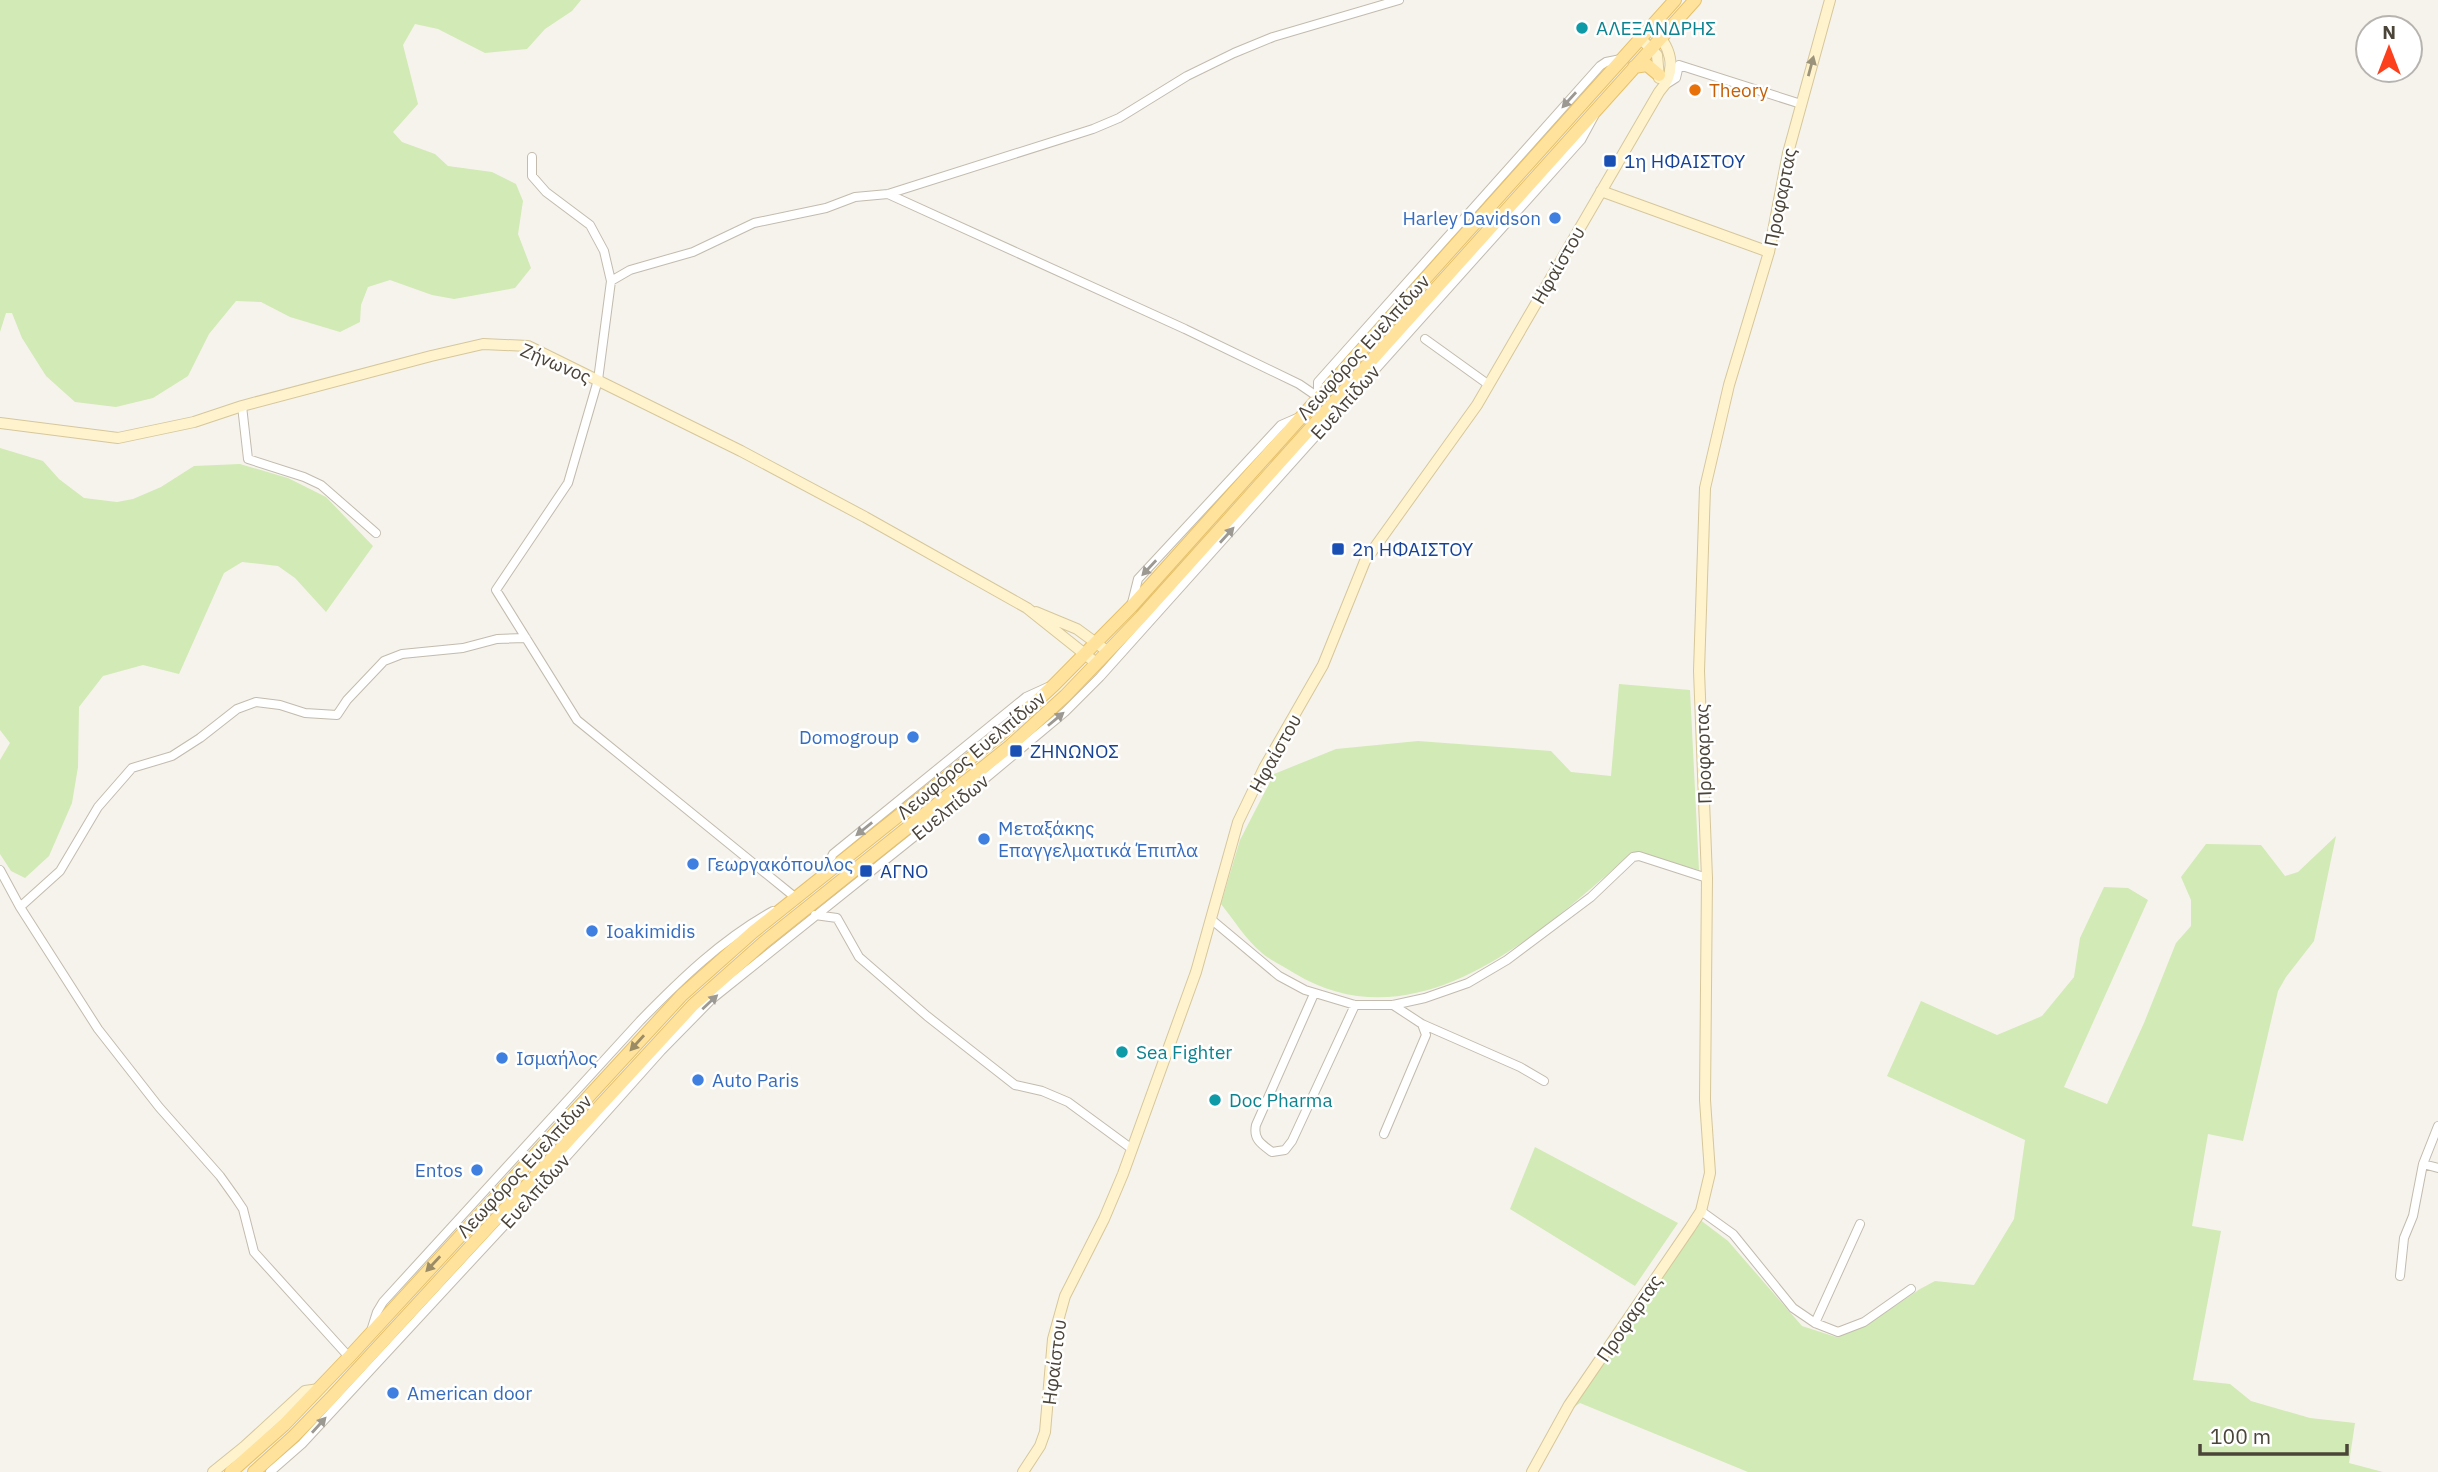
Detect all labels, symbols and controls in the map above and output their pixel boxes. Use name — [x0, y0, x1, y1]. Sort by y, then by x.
north arrow — [2354, 14, 2424, 84]
place label: ΑΛΕΞΑΝΔΡΗΣ — [1596, 16, 1716, 40]
marker: ΑΛΕΞΑΝΔΡΗΣ — [1574, 20, 1590, 36]
text: N — [2382, 20, 2396, 44]
one-way arrow — [1806, 55, 1817, 77]
place label: Theory — [1709, 78, 1769, 102]
marker: Theory — [1687, 82, 1703, 98]
one-way arrow — [1562, 91, 1578, 108]
street label: Προφαρτας — [1759, 145, 1801, 249]
place label: 1η ΗΦΑΙΣΤΟΥ — [1624, 149, 1746, 173]
marker: 1η ΗΦΑΙΣΤΟΥ — [1602, 153, 1618, 169]
place label: Harley Davidson — [1402, 206, 1541, 230]
marker: Harley Davidson — [1547, 210, 1563, 226]
street label: Ηφαίστου — [1526, 222, 1590, 308]
street label: Λεωφόρος Ευελπίδων — [1292, 270, 1434, 424]
street label: Ζήνωνος — [517, 337, 595, 389]
street label: Ευελπίδων — [1306, 360, 1384, 444]
one-way arrow — [1219, 526, 1235, 543]
place label: 2η ΗΦΑΙΣΤΟΥ — [1352, 537, 1474, 561]
marker: 2η ΗΦΑΙΣΤΟΥ — [1330, 541, 1346, 557]
one-way arrow — [1141, 559, 1157, 576]
street label: Λεωφόρος Ευελπίδων — [892, 686, 1050, 824]
street label: Προφαρτας — [1689, 703, 1717, 805]
street label: Ηφαίστου — [1244, 709, 1306, 797]
one-way arrow — [1048, 712, 1065, 727]
place label: Domogroup — [799, 725, 899, 749]
marker: Domogroup — [905, 729, 921, 745]
place label: ΖΗΝΩΝΟΣ — [1030, 739, 1119, 763]
marker: ΖΗΝΩΝΟΣ — [1008, 743, 1024, 759]
street label: Ευελπίδων — [907, 769, 993, 845]
place label: Μεταξάκης Επαγγελματικά Έπιπλα — [998, 816, 1198, 862]
one-way arrow — [855, 821, 873, 836]
marker: Μεταξάκης Επαγγελματικά Έπιπλα — [976, 831, 992, 847]
place label: Γεωργακόπουλος — [707, 852, 853, 876]
marker: Γεωργακόπουλος — [685, 856, 701, 872]
place label: ΑΓΝΟ — [880, 859, 929, 883]
marker: ΑΓΝΟ — [858, 863, 874, 879]
place label: Ioakimidis — [606, 919, 695, 943]
marker: Ioakimidis — [584, 923, 600, 939]
one-way arrow — [701, 995, 718, 1011]
one-way arrow — [630, 1034, 645, 1051]
place label: Sea Fighter — [1136, 1040, 1232, 1064]
marker: Sea Fighter — [1114, 1044, 1130, 1060]
place label: Ισμαήλος — [516, 1046, 598, 1070]
marker: Ισμαήλος — [494, 1050, 510, 1066]
place label: Auto Paris — [712, 1068, 799, 1092]
marker: Auto Paris — [690, 1072, 706, 1088]
place label: Doc Pharma — [1229, 1088, 1333, 1112]
street label: Λεωφόρος Ευελπίδων — [452, 1090, 596, 1242]
marker: Doc Pharma — [1207, 1092, 1223, 1108]
street label: Ευελπίδων — [496, 1149, 574, 1233]
place label: Entos — [415, 1158, 463, 1182]
marker: Entos — [469, 1162, 485, 1178]
one-way arrow — [426, 1255, 442, 1272]
street label: Προφαρτας — [1591, 1270, 1667, 1366]
street label: Ηφαίστου — [1037, 1318, 1071, 1406]
place label: American door — [407, 1381, 532, 1405]
marker: American door — [385, 1385, 401, 1401]
scale bar — [2200, 1412, 2347, 1456]
one-way arrow — [311, 1417, 327, 1434]
text: 100 m — [2210, 1422, 2271, 1450]

